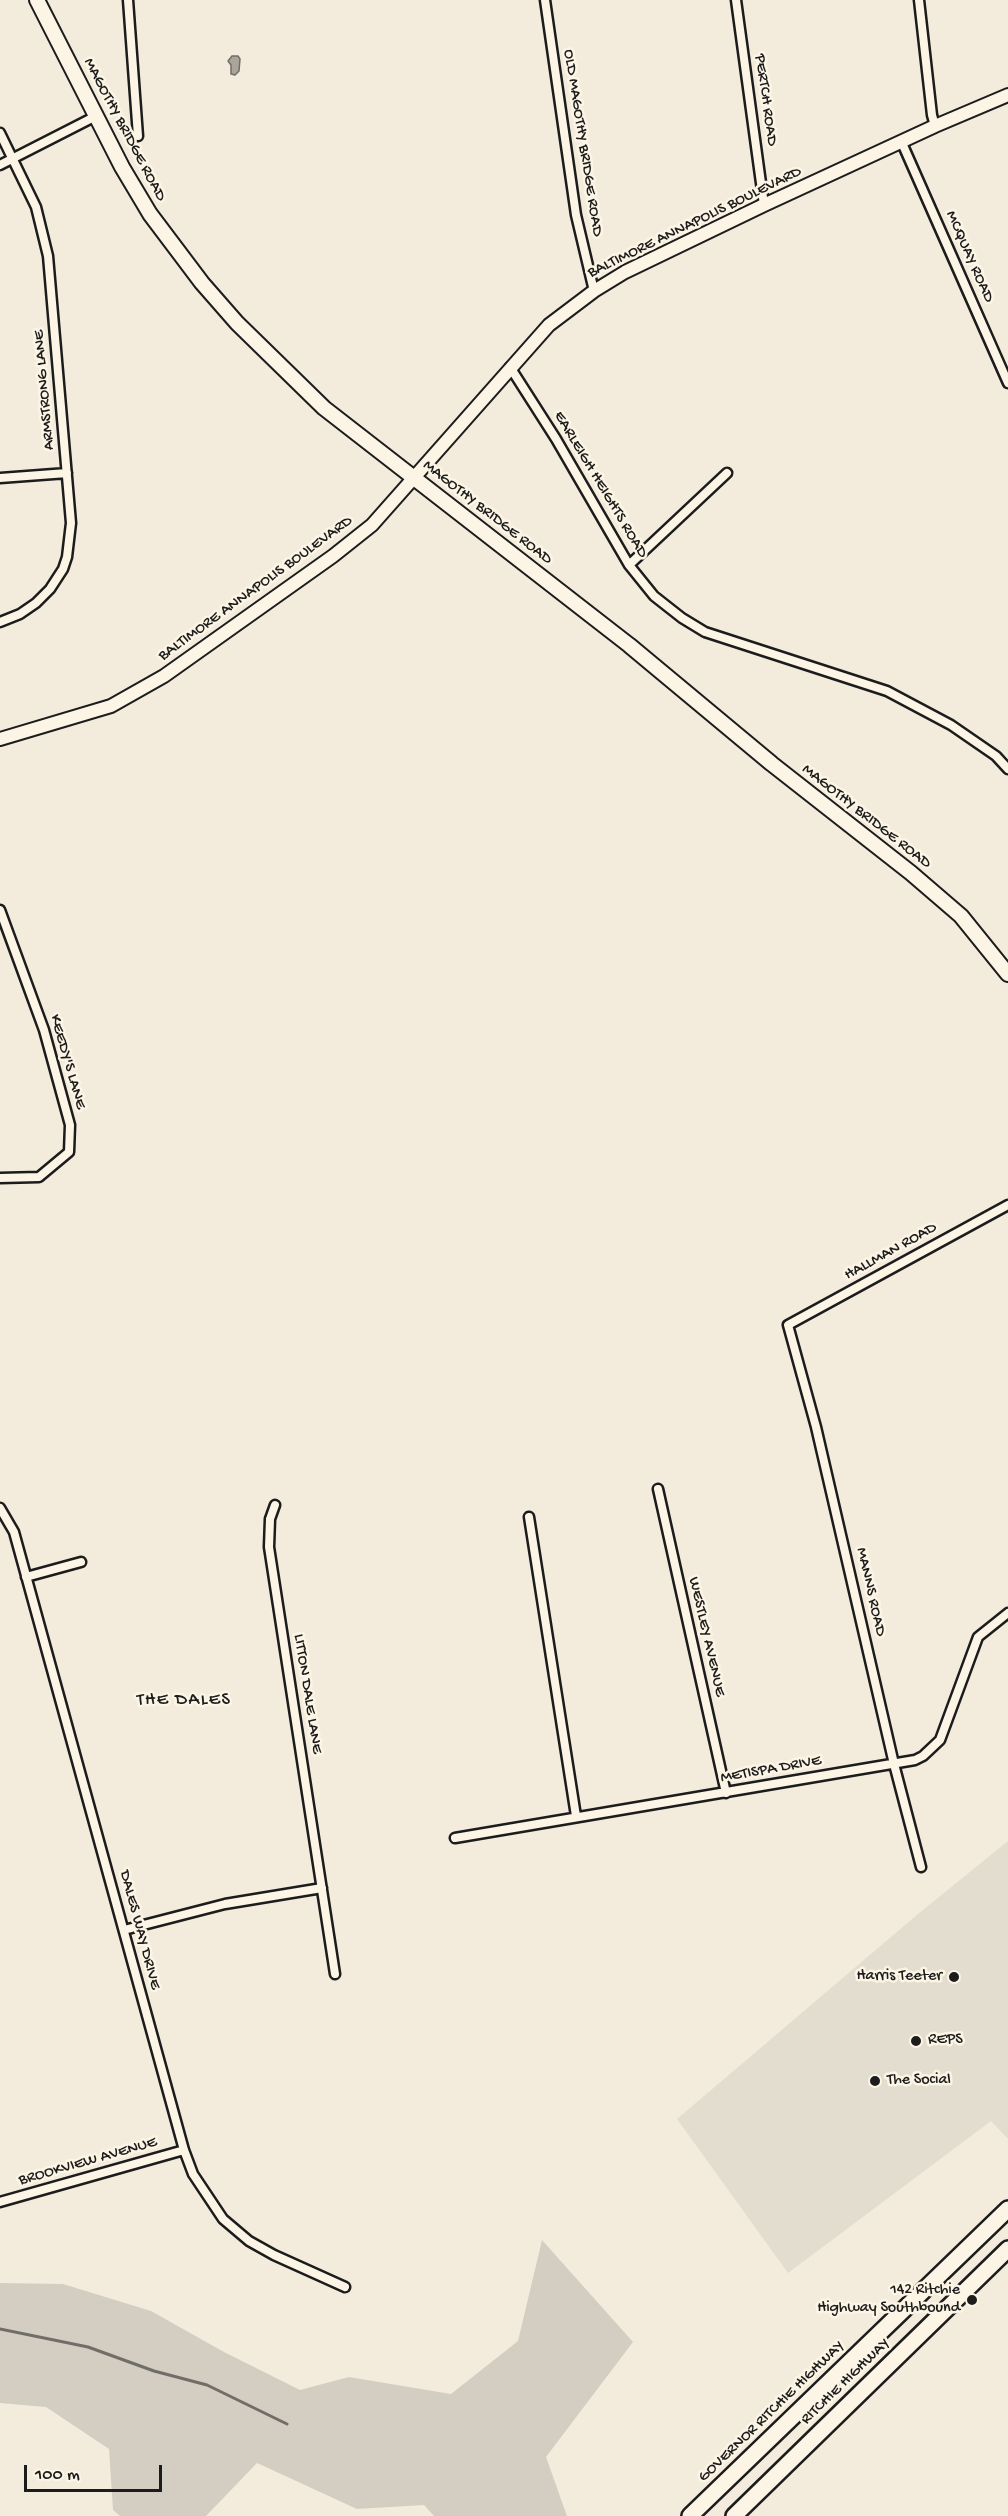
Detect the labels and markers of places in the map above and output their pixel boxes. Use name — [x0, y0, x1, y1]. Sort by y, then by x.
place label: Harris Teeter — [856, 1967, 942, 1987]
marker: Harris Teeter — [947, 1970, 961, 1984]
place label: REPS — [928, 2031, 963, 2051]
marker: REPS — [909, 2034, 923, 2048]
place label: The Social — [887, 2071, 951, 2091]
marker: The Social — [868, 2074, 882, 2088]
place label: 142 Ritchie Highway Southbound — [817, 2281, 960, 2319]
marker: 142 Ritchie Highway Southbound — [965, 2293, 979, 2307]

